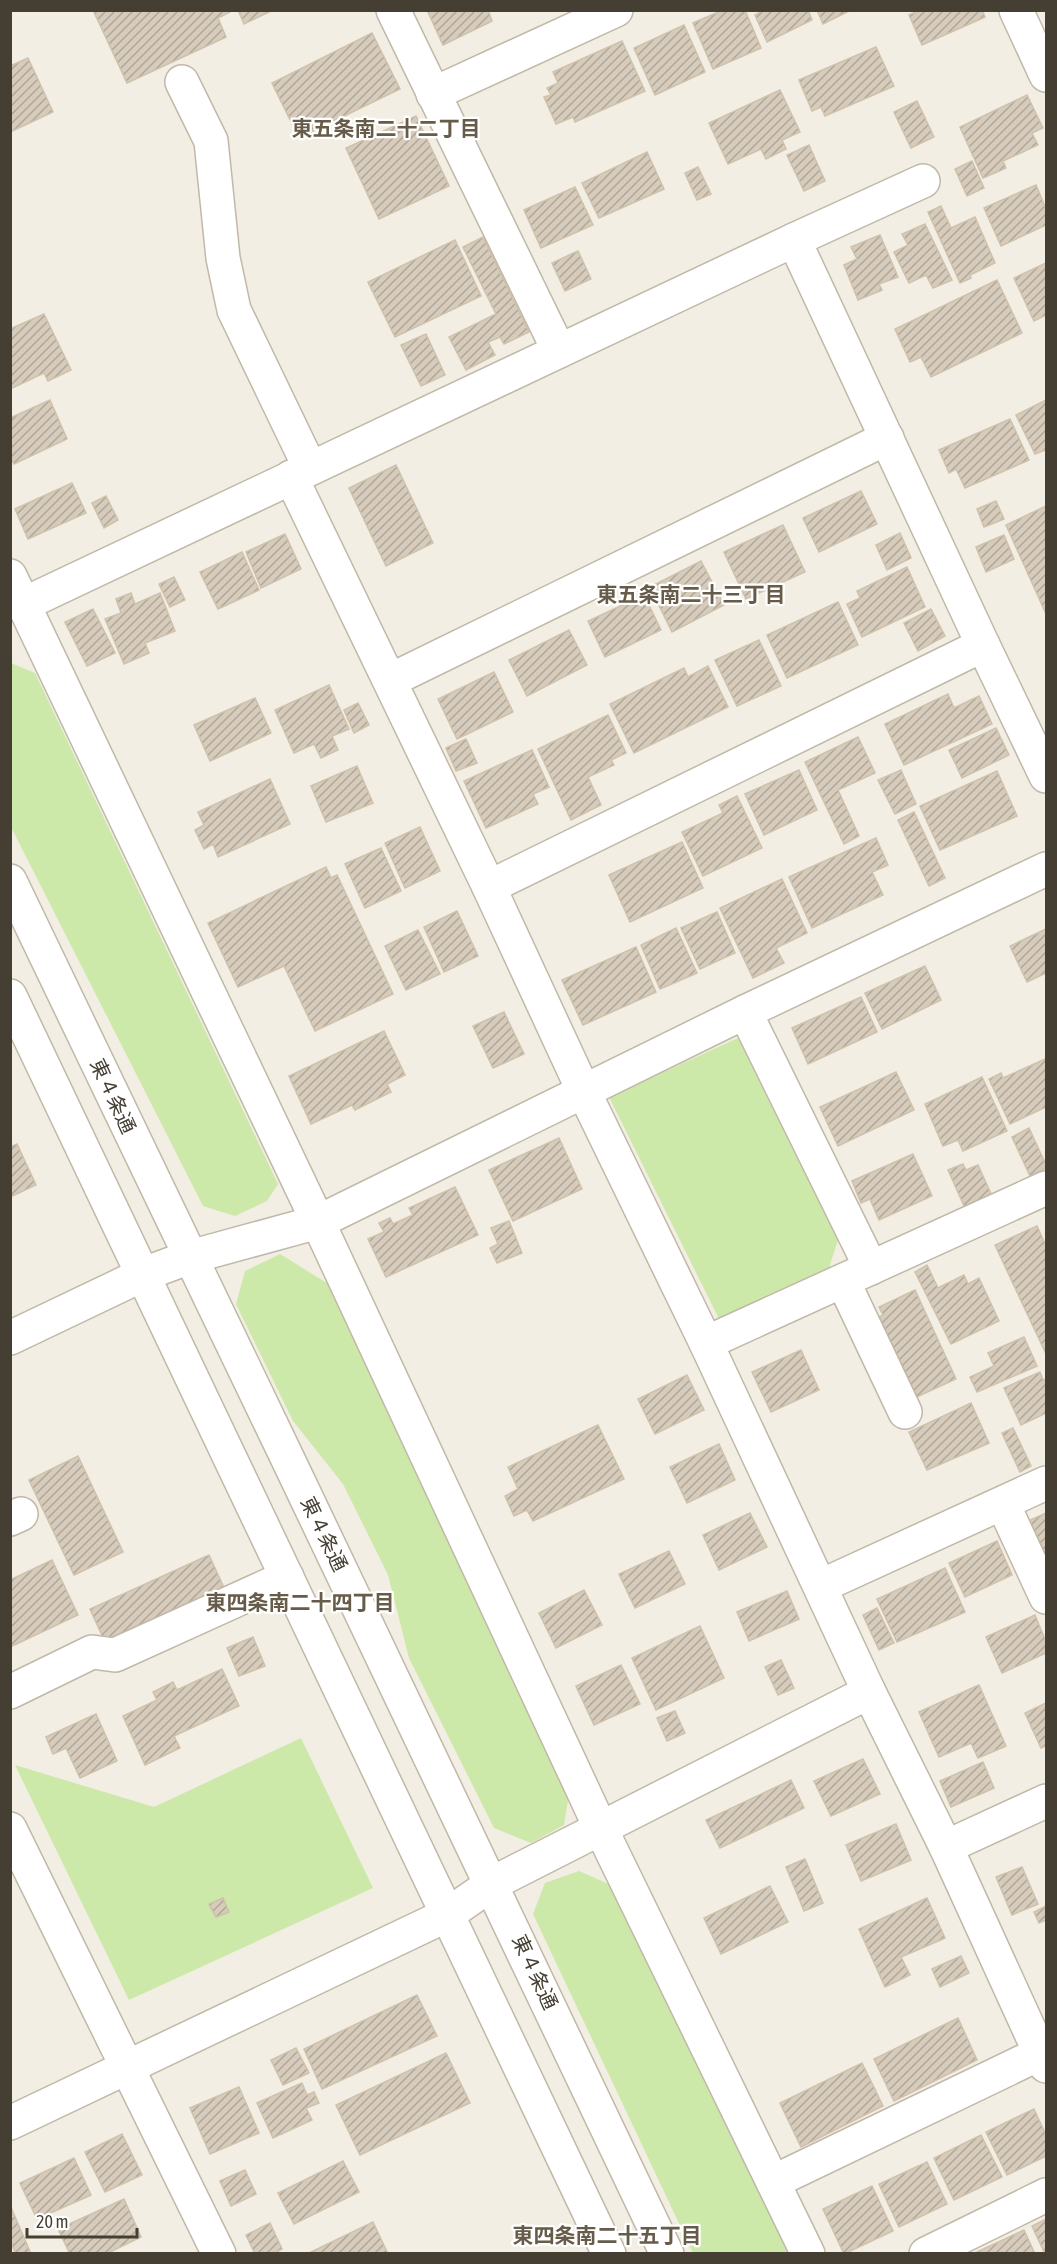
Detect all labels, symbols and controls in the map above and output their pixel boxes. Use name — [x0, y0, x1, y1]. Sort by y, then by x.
district label: 東五条南二十二丁目 — [292, 116, 481, 140]
district label: 東五条南二十三丁目 — [597, 582, 786, 606]
street label: 東４条通 — [86, 1055, 141, 1137]
street label: 東４条通 — [297, 1493, 352, 1575]
district label: 東四条南二十四丁目 — [206, 1590, 395, 1614]
street label: 東４条通 — [508, 1931, 563, 2013]
scale bar — [27, 2201, 136, 2239]
text: 20 m — [36, 2211, 68, 2232]
district label: 東四条南二十五丁目 — [513, 2223, 702, 2247]

